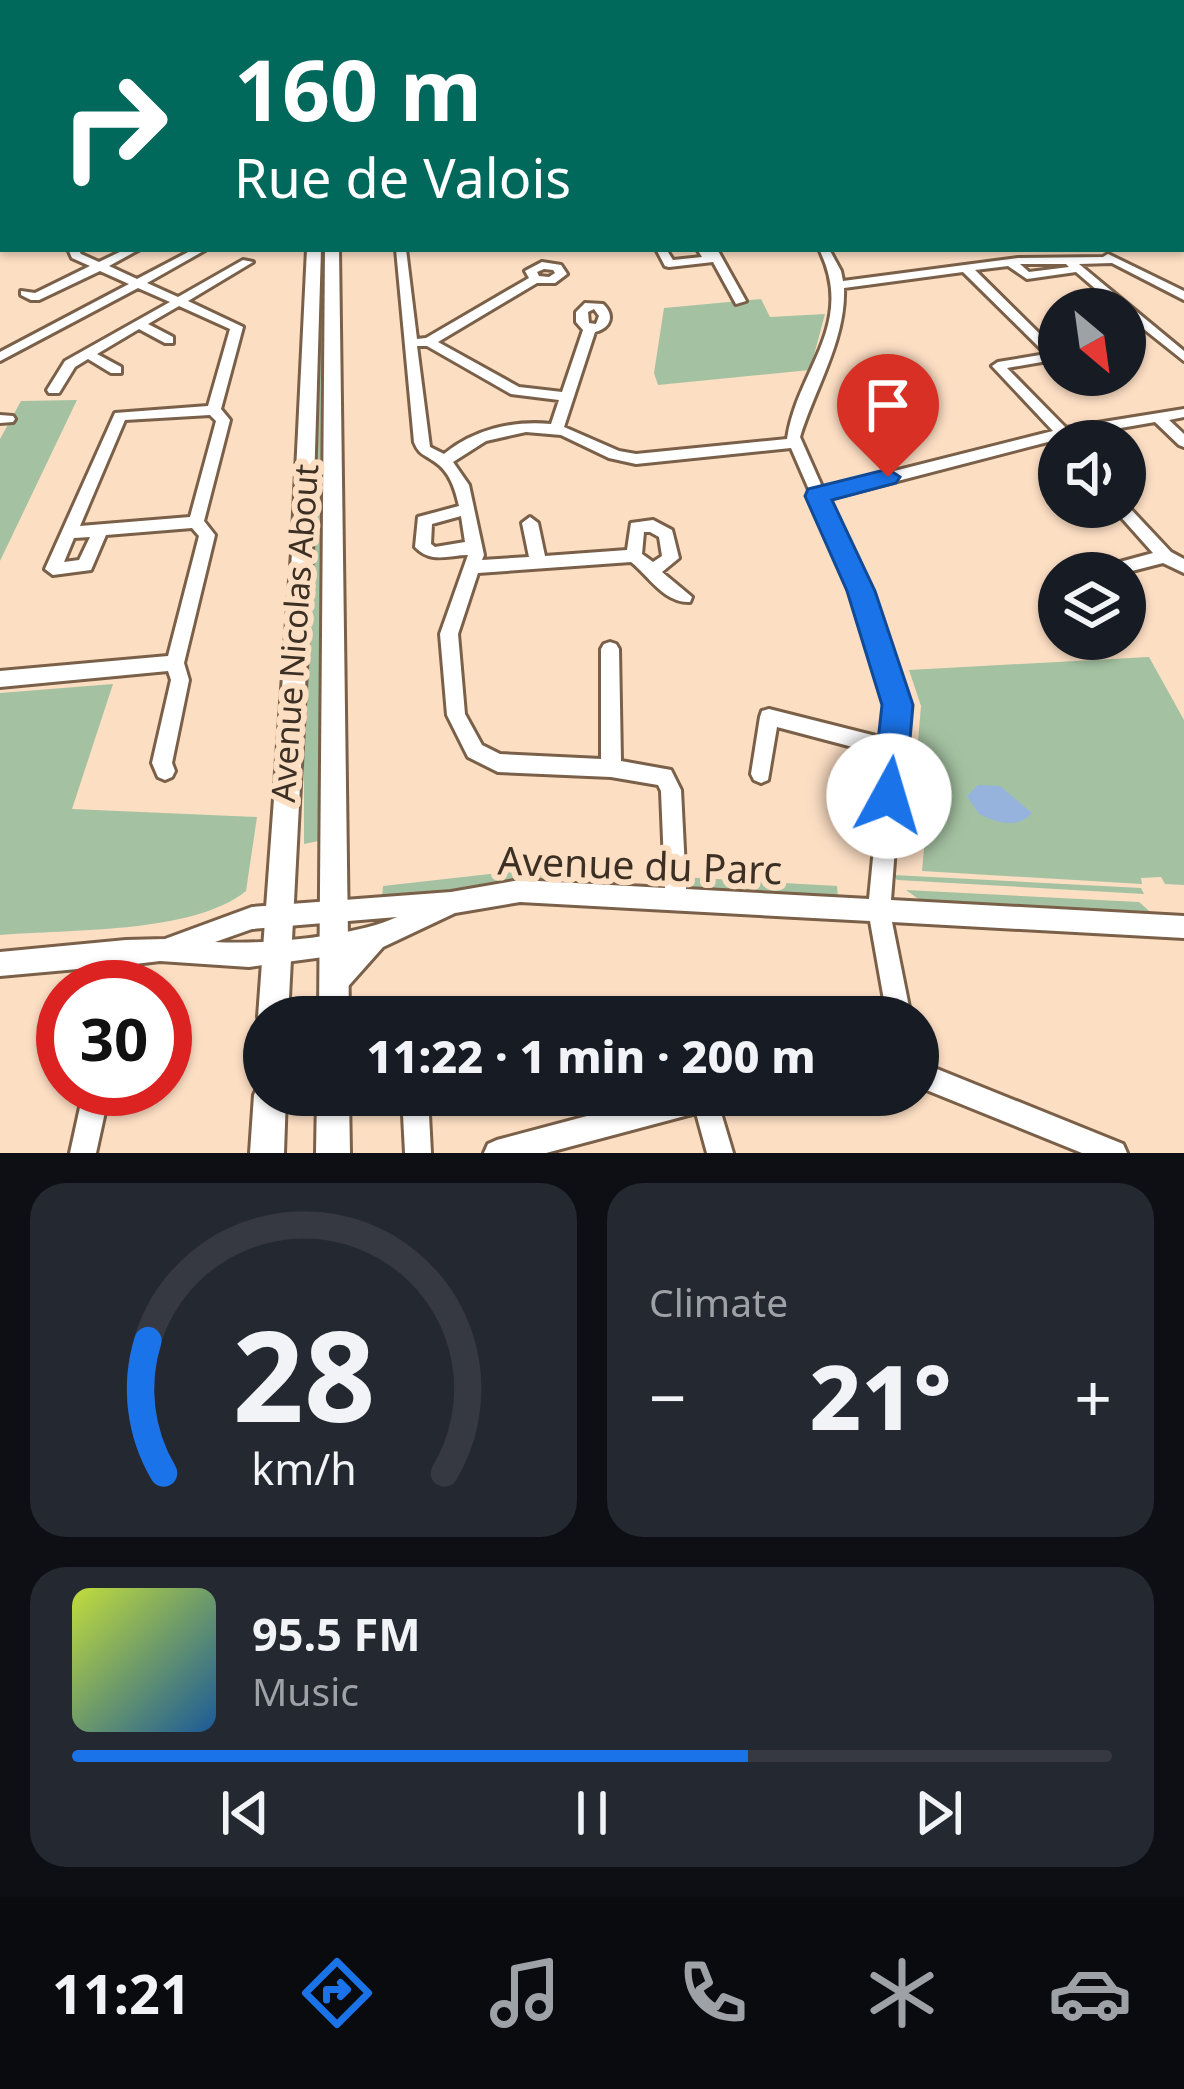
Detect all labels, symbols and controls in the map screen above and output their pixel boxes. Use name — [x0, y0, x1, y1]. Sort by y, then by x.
text: 160 m — [234, 31, 482, 146]
icon: right — [36, 48, 192, 204]
text: Rue de Valois — [234, 140, 571, 214]
north arrow — [1038, 288, 1146, 396]
map controls — [1038, 288, 1146, 660]
pin — [837, 354, 939, 477]
icon: arrive — [855, 372, 921, 438]
button: sound — [1038, 420, 1146, 528]
street label: Avenue Nicolas About — [260, 462, 328, 804]
button: layers — [1038, 552, 1146, 660]
position arrow — [826, 733, 952, 859]
street label: Avenue du Parc — [497, 833, 783, 895]
speed limit sign: 30 — [36, 960, 192, 1116]
text: 11:22 · 1 min · 200 m — [366, 1025, 816, 1086]
text: Climate — [649, 1275, 788, 1328]
text: 28 — [232, 1289, 375, 1459]
text: 21° — [809, 1334, 952, 1456]
text: − — [649, 1351, 687, 1441]
text: + — [1074, 1351, 1112, 1441]
text: km/h — [251, 1439, 356, 1498]
text: 95.5 FM — [252, 1603, 421, 1664]
text: Music — [252, 1664, 359, 1717]
icon: previous — [212, 1780, 278, 1846]
icon: pause — [559, 1780, 625, 1846]
icon: next — [906, 1780, 972, 1846]
icon: directions — [295, 1951, 379, 2035]
icon: music — [483, 1951, 567, 2035]
icon: phone — [671, 1951, 755, 2035]
icon: climate — [860, 1951, 944, 2035]
icon: car — [1048, 1951, 1132, 2035]
text: 11:21 — [52, 1956, 191, 2030]

